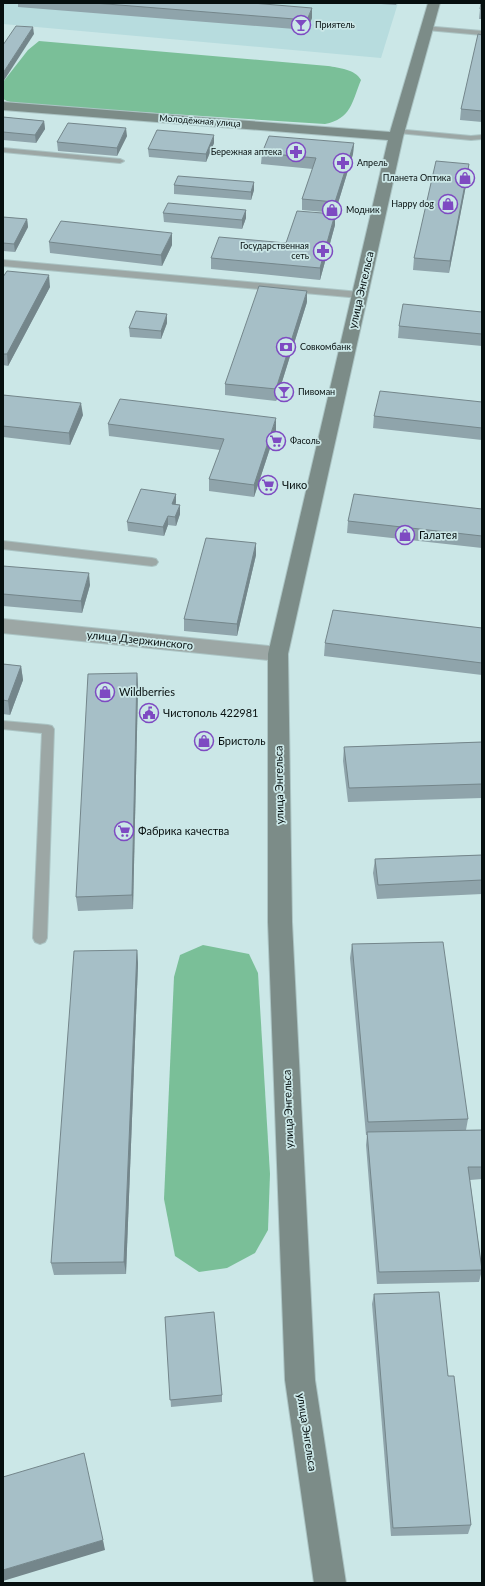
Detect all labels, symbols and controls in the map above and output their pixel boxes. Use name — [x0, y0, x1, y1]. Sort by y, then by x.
bar icon: Приятель — [290, 14, 312, 36]
place label: Приятель — [315, 19, 356, 30]
street label: Молодёжная улица — [159, 112, 241, 129]
pharmacy icon: Бережная аптека — [285, 141, 307, 163]
place label: Бережная аптека — [211, 146, 282, 157]
pharmacy icon: Апрель — [332, 152, 354, 174]
place label: Апрель — [357, 157, 388, 168]
shop icon: Планета Оптика — [454, 167, 476, 189]
place label: Планета Оптика — [383, 172, 451, 183]
shop icon: Happy dog — [437, 193, 459, 215]
place label: Happy dog — [391, 198, 434, 209]
shop icon: Модник — [321, 199, 343, 221]
place label: Модник — [346, 204, 380, 215]
place label: Государственная сеть — [240, 240, 310, 261]
pharmacy icon: Государственная сеть — [312, 240, 334, 262]
street label: улица Энгельса — [345, 250, 376, 330]
bank icon: Совкомбанк — [275, 336, 297, 358]
place label: Совкомбанк — [300, 341, 351, 352]
bar icon: Пивоман — [273, 381, 295, 403]
place label: Пивоман — [298, 386, 335, 397]
supermarket icon: Фасоль — [265, 430, 287, 452]
place label: Фасоль — [290, 435, 321, 446]
supermarket icon: Чико — [257, 474, 279, 496]
place label: Чико — [282, 478, 307, 491]
shop icon: Галатея — [394, 524, 416, 546]
place label: Галатея — [419, 528, 457, 541]
street label: улица Дзержинского — [86, 627, 194, 652]
shop icon: Wildberries — [94, 681, 116, 703]
place label: Wildberries — [119, 685, 175, 698]
public building icon: Чистополь 422981 — [138, 702, 160, 724]
place label: Чистополь 422981 — [163, 706, 258, 719]
shop icon: Бристоль — [193, 730, 215, 752]
place label: Бристоль — [218, 734, 266, 747]
street label: улица Энгельса — [271, 745, 286, 825]
supermarket icon: Фабрика качества — [113, 820, 135, 842]
place label: Фабрика качества — [138, 824, 229, 837]
street label: улица Энгельса — [280, 1069, 295, 1149]
street label: улица Энгельса — [295, 1392, 320, 1472]

